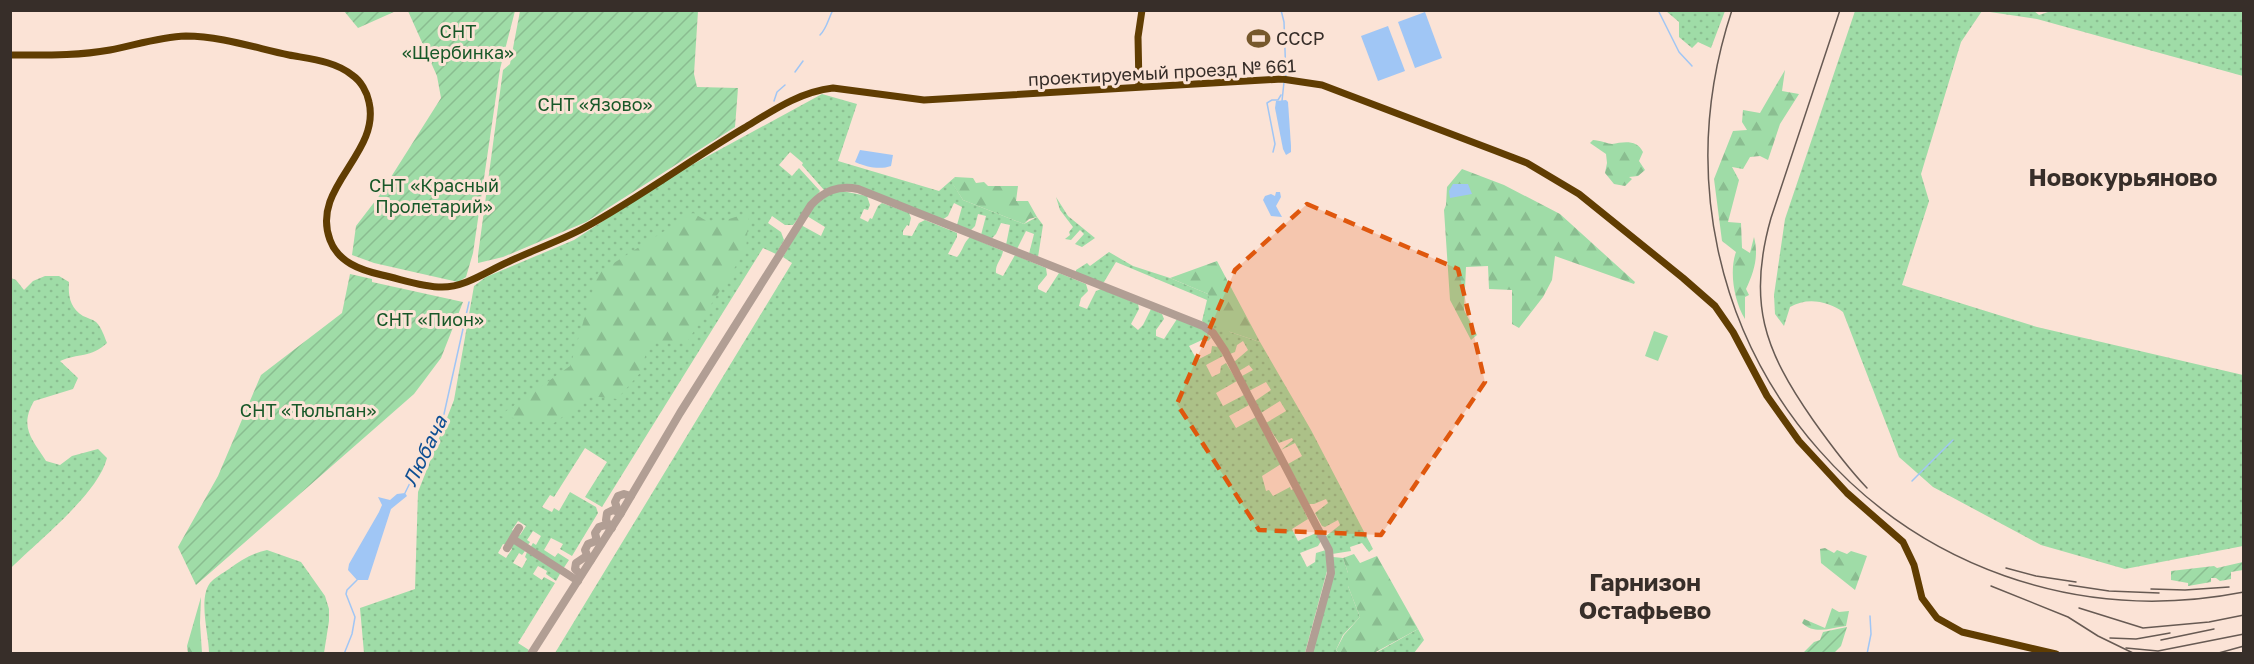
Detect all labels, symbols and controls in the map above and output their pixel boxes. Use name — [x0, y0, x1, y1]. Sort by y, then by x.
park label: СНТ «Щербинка» — [402, 20, 514, 63]
sports icon: СССР — [1245, 26, 1271, 52]
place label: СССР — [1276, 27, 1325, 49]
street label: проектируемый проезд № 661 — [1027, 54, 1297, 90]
park label: СНТ «Язово» — [538, 93, 653, 115]
district label: Новокурьяново — [2029, 162, 2217, 191]
park label: СНТ «Красный Пролетарий» — [369, 174, 499, 217]
park label: СНТ «Пион» — [376, 308, 484, 330]
park label: СНТ «Тюльпан» — [240, 399, 376, 421]
water label: Любача — [397, 411, 452, 490]
district label: Гарнизон Остафьево — [1579, 567, 1711, 624]

